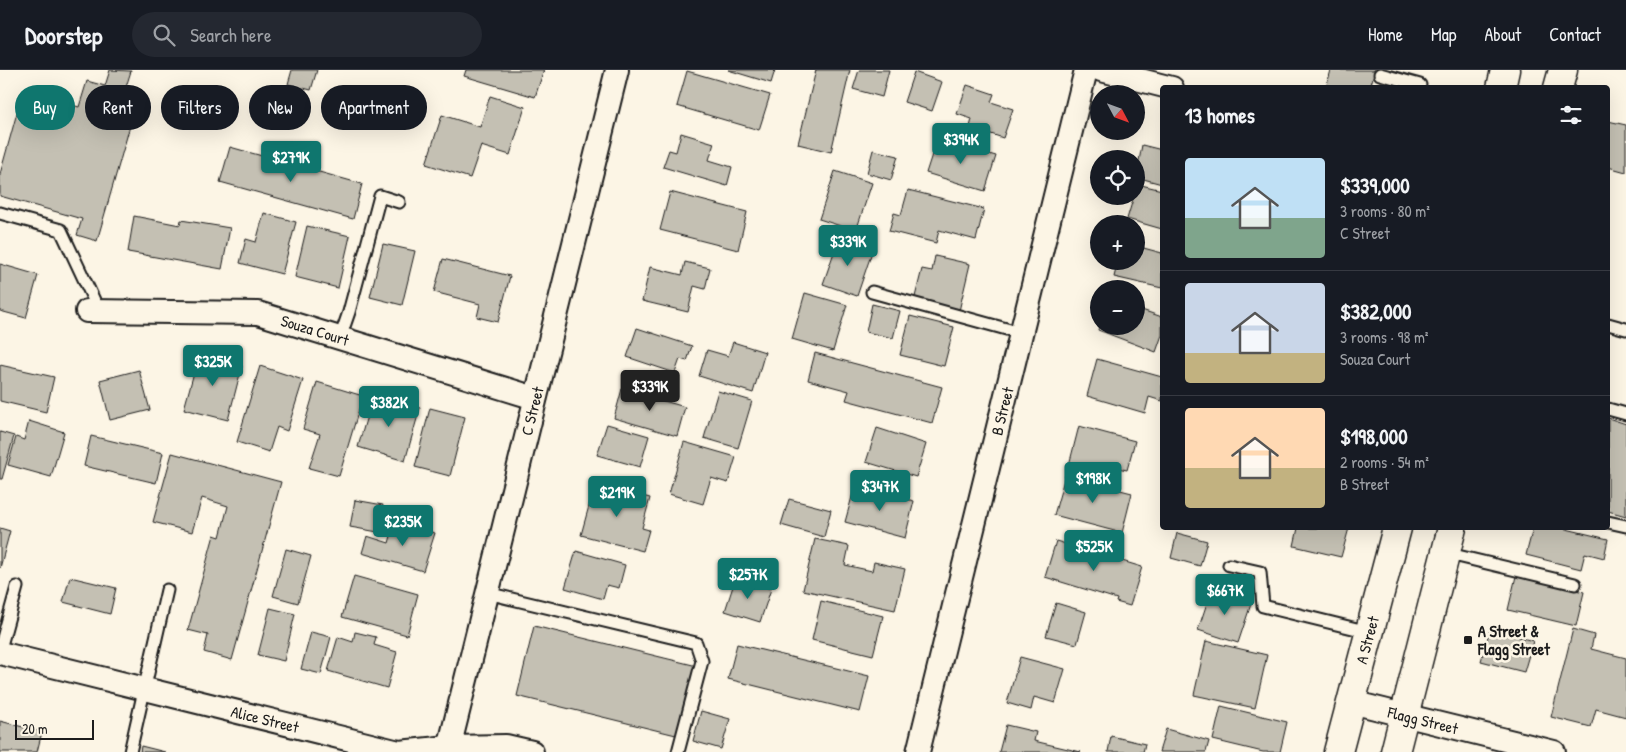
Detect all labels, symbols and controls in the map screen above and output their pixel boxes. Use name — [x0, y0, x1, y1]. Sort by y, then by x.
search box — [132, 12, 482, 57]
text: Doorstep — [25, 19, 102, 51]
icon: search — [150, 21, 178, 49]
text: Search here — [190, 22, 272, 48]
text: Home — [1368, 22, 1403, 47]
text: Map — [1431, 22, 1456, 47]
text: About — [1484, 22, 1521, 47]
text: Contact — [1549, 22, 1601, 47]
chip: Buy — [15, 85, 75, 130]
chip: Rent — [85, 85, 151, 130]
chip: Filters — [161, 85, 239, 130]
chip: New — [249, 85, 311, 130]
chip: Apartment — [321, 85, 427, 130]
north arrow — [1090, 85, 1145, 140]
map controls — [1090, 85, 1145, 335]
text: 13 homes — [1185, 101, 1255, 130]
icon: filters — [1557, 101, 1585, 129]
pin: $394K — [926, 122, 996, 165]
text: $394K — [943, 128, 979, 150]
pin: $279K — [256, 140, 326, 183]
text: $279K — [272, 146, 310, 168]
button: locate — [1090, 150, 1145, 205]
text: $339,000 — [1340, 171, 1410, 200]
icon: home — [1225, 178, 1285, 238]
text: 3 rooms · 80 m² — [1340, 200, 1430, 222]
button: + — [1090, 215, 1145, 270]
text: C Street — [1340, 222, 1390, 244]
pin: $339K — [813, 224, 883, 267]
text: $339K — [830, 230, 866, 252]
button: − — [1090, 280, 1145, 335]
text: $382,000 — [1340, 297, 1411, 326]
icon: home — [1225, 303, 1285, 363]
street label: Souza Court — [278, 309, 352, 351]
text: 3 rooms · 98 m² — [1340, 326, 1429, 348]
pin: $325K — [178, 344, 248, 387]
text: Souza Court — [1340, 348, 1410, 370]
text: $325K — [194, 350, 232, 372]
pin: $339K — [615, 370, 685, 412]
text: $339K — [632, 375, 668, 397]
street label: C Street — [515, 384, 549, 438]
street label: B Street — [985, 384, 1019, 437]
pin: $382K — [354, 386, 424, 428]
text: $382K — [370, 391, 408, 413]
text: $198,000 — [1340, 422, 1408, 451]
icon: home — [1225, 428, 1285, 488]
text: 2 rooms · 54 m² — [1340, 451, 1429, 473]
pin: $198K — [1058, 462, 1128, 504]
text: $198K — [1075, 467, 1111, 489]
pin: $347K — [845, 470, 915, 512]
text: B Street — [1340, 473, 1389, 495]
text: $347K — [861, 475, 899, 497]
pin: $219K — [582, 476, 652, 518]
text: $219K — [599, 481, 635, 503]
pin: $235K — [368, 504, 438, 547]
text: $235K — [384, 510, 422, 532]
pin: $525K — [1059, 530, 1129, 572]
text: $525K — [1075, 535, 1113, 557]
pin: $257K — [713, 558, 783, 600]
text: $257K — [729, 563, 767, 585]
pin: $667K — [1190, 574, 1260, 616]
text: $667K — [1206, 579, 1244, 601]
street label: A Street — [1350, 613, 1384, 666]
place label: A Street & Flagg Street — [1477, 620, 1550, 661]
marker: A Street & Flagg Street — [1462, 634, 1474, 646]
street label: Alice Street — [229, 700, 302, 738]
street label: Flagg Street — [1385, 700, 1461, 739]
scale bar — [15, 717, 94, 740]
text: 20 m — [22, 719, 48, 738]

